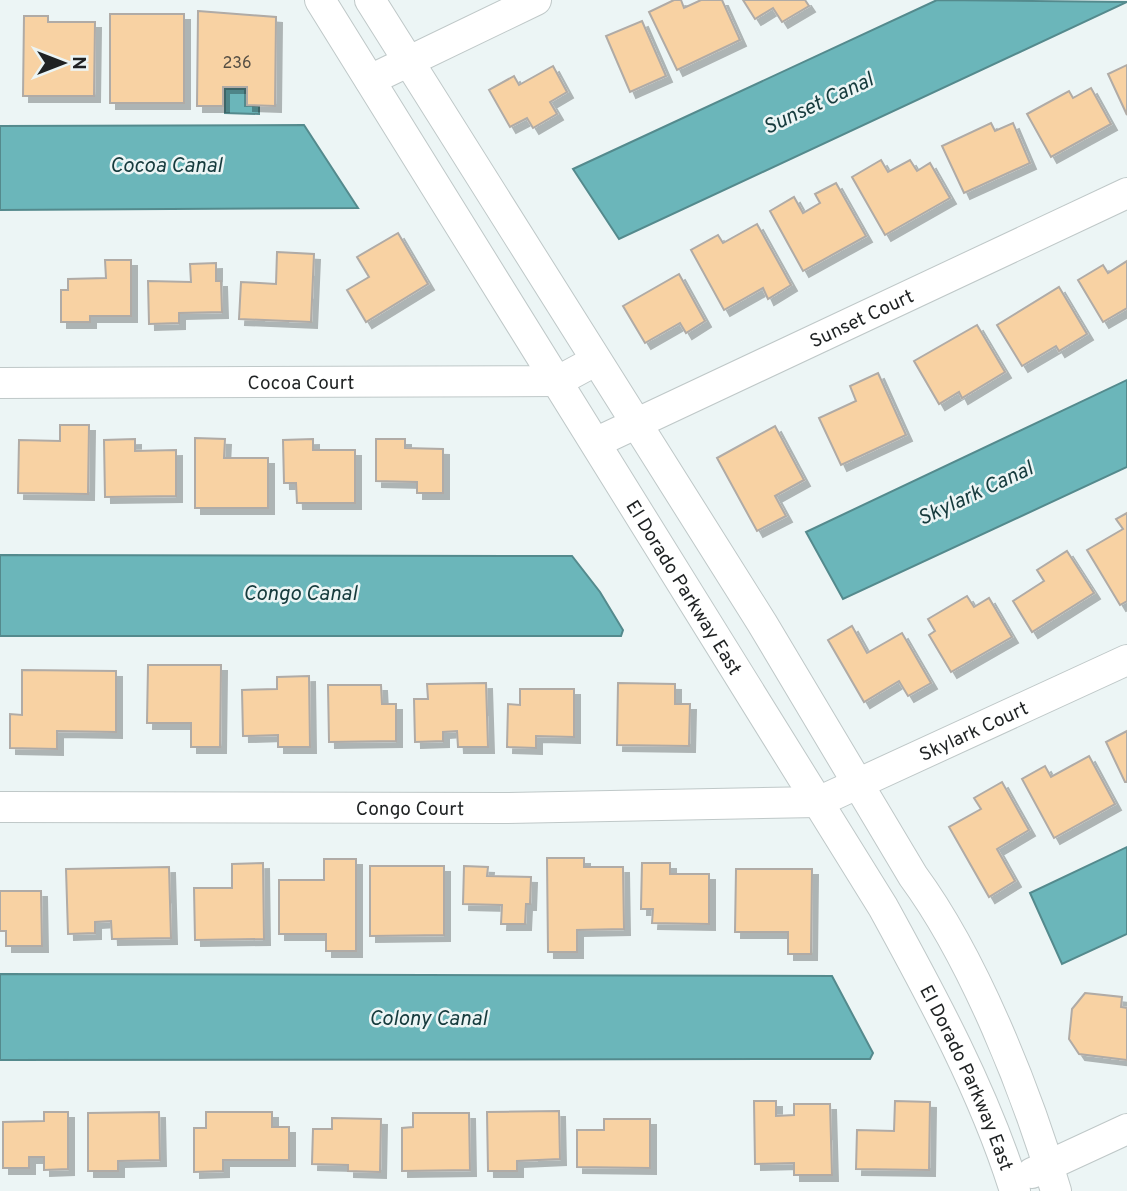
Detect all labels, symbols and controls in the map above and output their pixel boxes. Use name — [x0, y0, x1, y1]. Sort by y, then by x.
north arrow — [28, 28, 98, 98]
house number: 236 — [223, 54, 251, 74]
text: N — [66, 56, 90, 70]
water label: Sunset Canal — [759, 66, 880, 142]
water label: Cocoa Canal — [110, 153, 224, 180]
street label: Sunset Court — [806, 285, 918, 354]
street label: Cocoa Court — [247, 372, 355, 396]
water label: Skylark Canal — [914, 455, 1039, 533]
street label: El Dorado Parkway East — [619, 496, 746, 680]
water label: Congo Canal — [243, 581, 359, 608]
street label: Skylark Court — [916, 697, 1032, 768]
street label: Congo Court — [356, 798, 464, 822]
street label: El Dorado Parkway East — [913, 981, 1017, 1174]
water label: Colony Canal — [369, 1006, 489, 1033]

